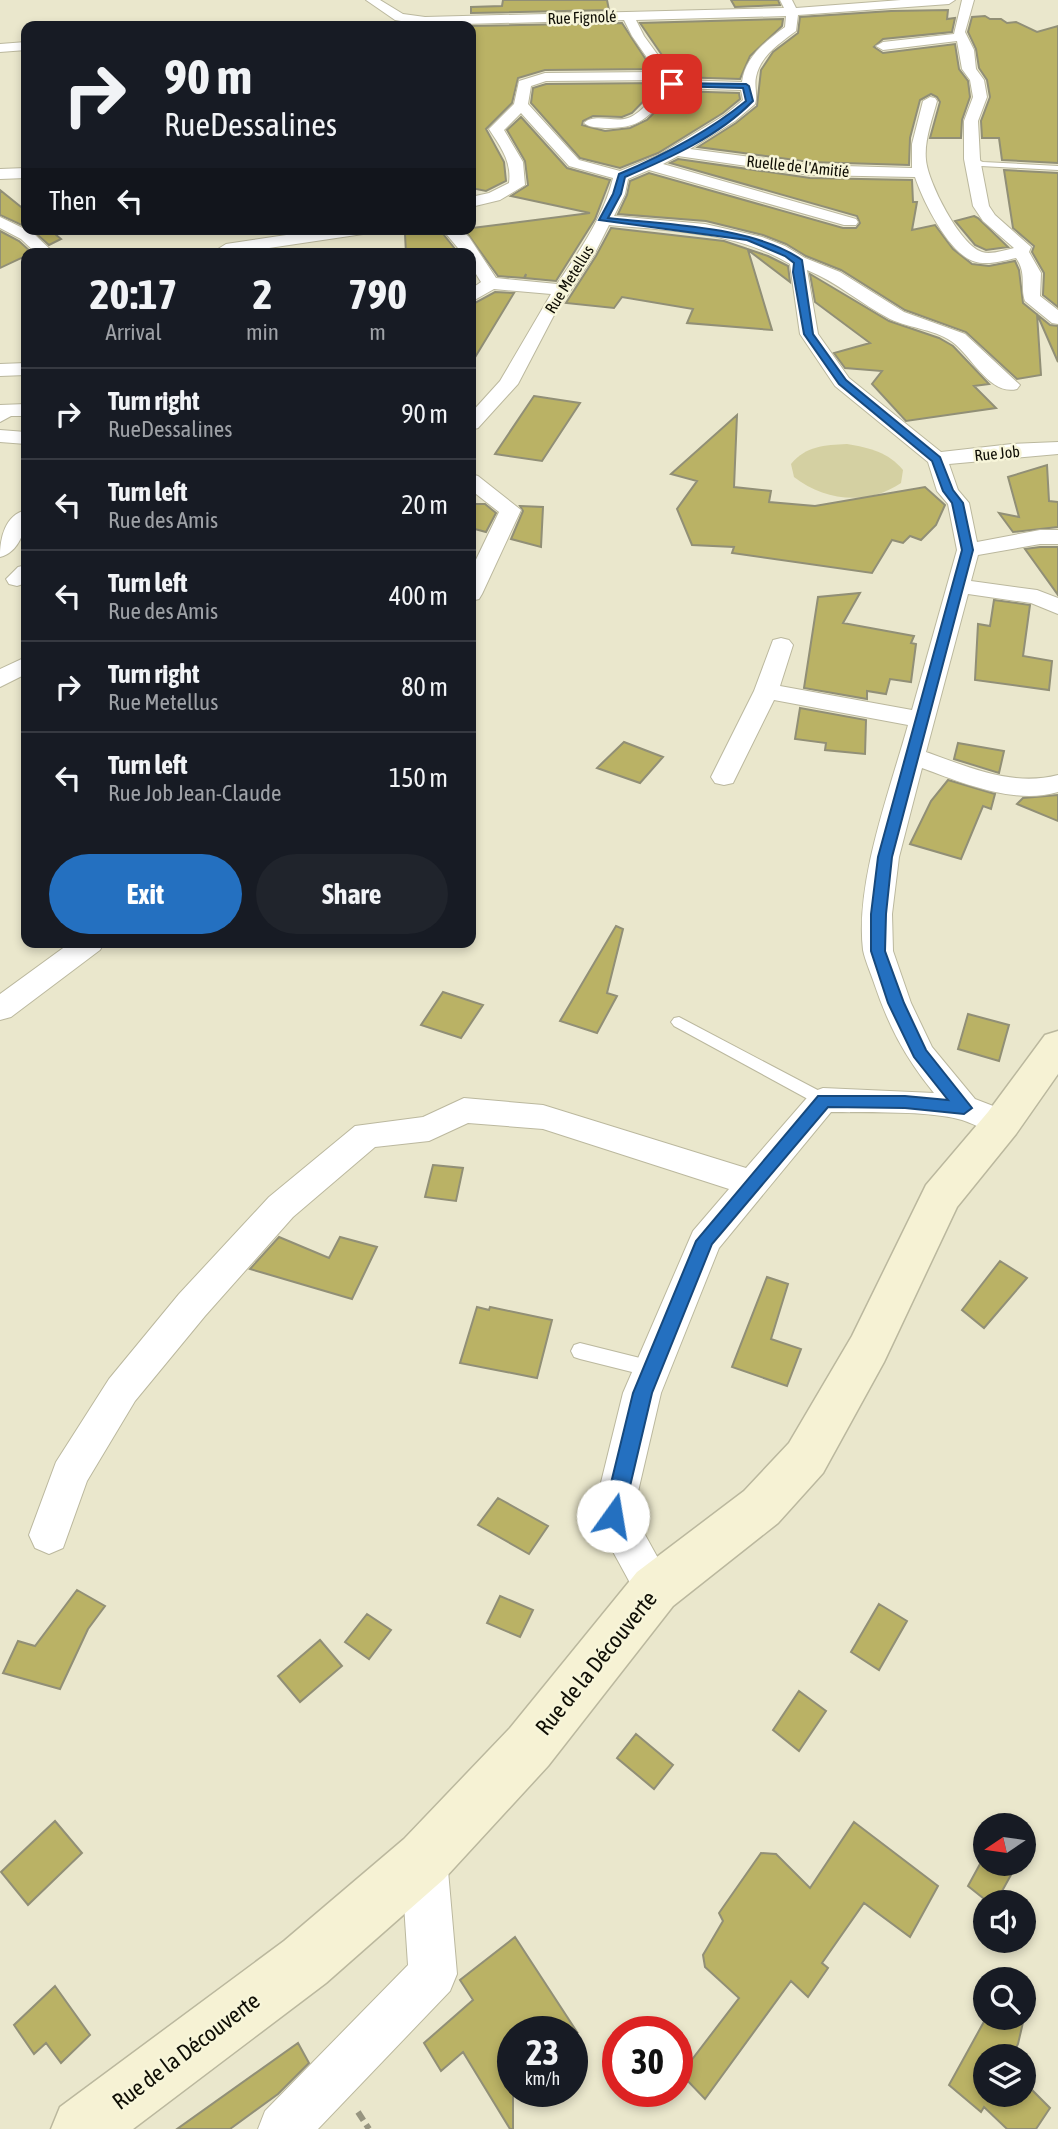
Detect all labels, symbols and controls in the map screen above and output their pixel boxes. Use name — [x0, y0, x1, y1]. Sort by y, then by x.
street label: Rue Fignolé — [547, 7, 617, 28]
text: 90 m — [164, 48, 252, 104]
icon: right — [49, 49, 140, 140]
pin — [642, 54, 702, 114]
icon: arrive — [653, 65, 691, 103]
text: RueDessalines — [164, 106, 337, 143]
street label: Ruelle de l'Amitié — [746, 152, 850, 180]
icon: left — [111, 182, 149, 220]
text: Then — [49, 186, 97, 216]
street label: Rue Metellus — [541, 241, 597, 316]
text: 20:17 — [90, 270, 177, 318]
text: 2 — [253, 270, 272, 318]
text: 790 — [348, 270, 407, 318]
text: Arrival — [105, 319, 162, 345]
text: min — [246, 319, 279, 345]
text: m — [369, 319, 386, 345]
text: Turn right — [108, 386, 199, 416]
icon: right — [49, 395, 87, 433]
text: 90 m — [401, 399, 448, 429]
text: RueDessalines — [108, 416, 232, 442]
street label: Rue Job — [973, 442, 1021, 464]
text: Turn left — [108, 477, 188, 507]
icon: left — [49, 486, 87, 524]
text: 20 m — [401, 490, 448, 520]
text: Rue des Amis — [108, 507, 218, 533]
text: Turn left — [108, 568, 188, 598]
icon: left — [49, 577, 87, 615]
text: 400 m — [389, 581, 448, 611]
text: Rue des Amis — [108, 598, 218, 624]
text: Turn right — [108, 659, 199, 689]
icon: right — [49, 668, 87, 706]
text: 80 m — [401, 672, 448, 702]
text: Rue Metellus — [108, 689, 218, 715]
text: Turn left — [108, 750, 188, 780]
icon: left — [49, 759, 87, 797]
text: 150 m — [389, 763, 448, 793]
text: Rue Job Jean-Claude — [108, 780, 281, 806]
button: Exit — [49, 854, 242, 934]
button: Share — [256, 854, 448, 934]
position arrow — [576, 1479, 650, 1553]
street label: Rue de la Découverte — [530, 1586, 662, 1740]
north arrow — [973, 1813, 1036, 1876]
map controls — [973, 1813, 1036, 2107]
button: sound — [973, 1890, 1036, 1953]
button: search — [973, 1967, 1036, 2030]
street label: Rue de la Découverte — [107, 1987, 265, 2115]
speed limit sign: 30 — [602, 2016, 693, 2107]
text: 23 — [526, 2032, 559, 2072]
button: layers — [973, 2044, 1036, 2107]
text: km/h — [525, 2068, 560, 2089]

